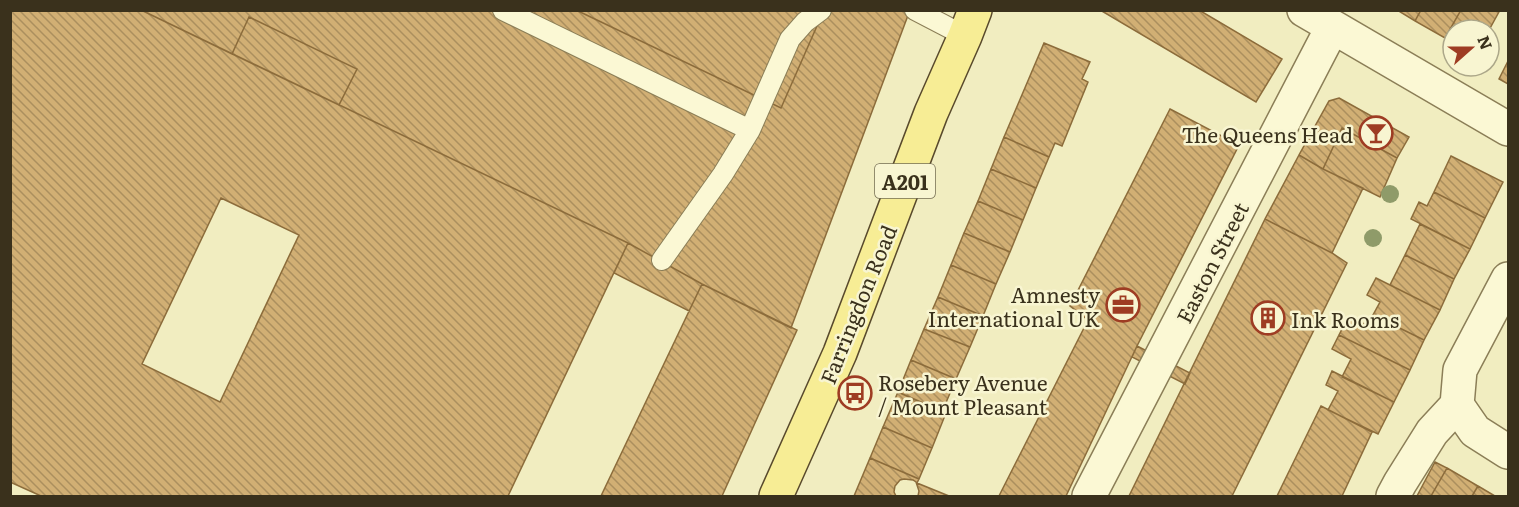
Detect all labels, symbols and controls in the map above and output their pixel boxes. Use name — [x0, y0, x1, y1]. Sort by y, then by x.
north arrow — [1441, 18, 1501, 78]
text: N — [1472, 32, 1500, 53]
bar icon: The Queens Head — [1358, 115, 1394, 151]
place label: The Queens Head — [1182, 118, 1353, 149]
road number: A201 — [875, 164, 935, 198]
street label: Easton Street — [1167, 196, 1255, 328]
street label: Farringdon Road — [811, 220, 903, 388]
place label: Amnesty International UK — [928, 278, 1101, 333]
office icon: Amnesty International UK — [1105, 287, 1141, 323]
building icon: Ink Rooms — [1250, 300, 1286, 336]
place label: Ink Rooms — [1291, 303, 1399, 334]
place label: Rosebery Avenue / Mount Pleasant — [878, 366, 1048, 421]
bus stop icon: Rosebery Avenue / Mount Pleasant — [837, 375, 873, 411]

